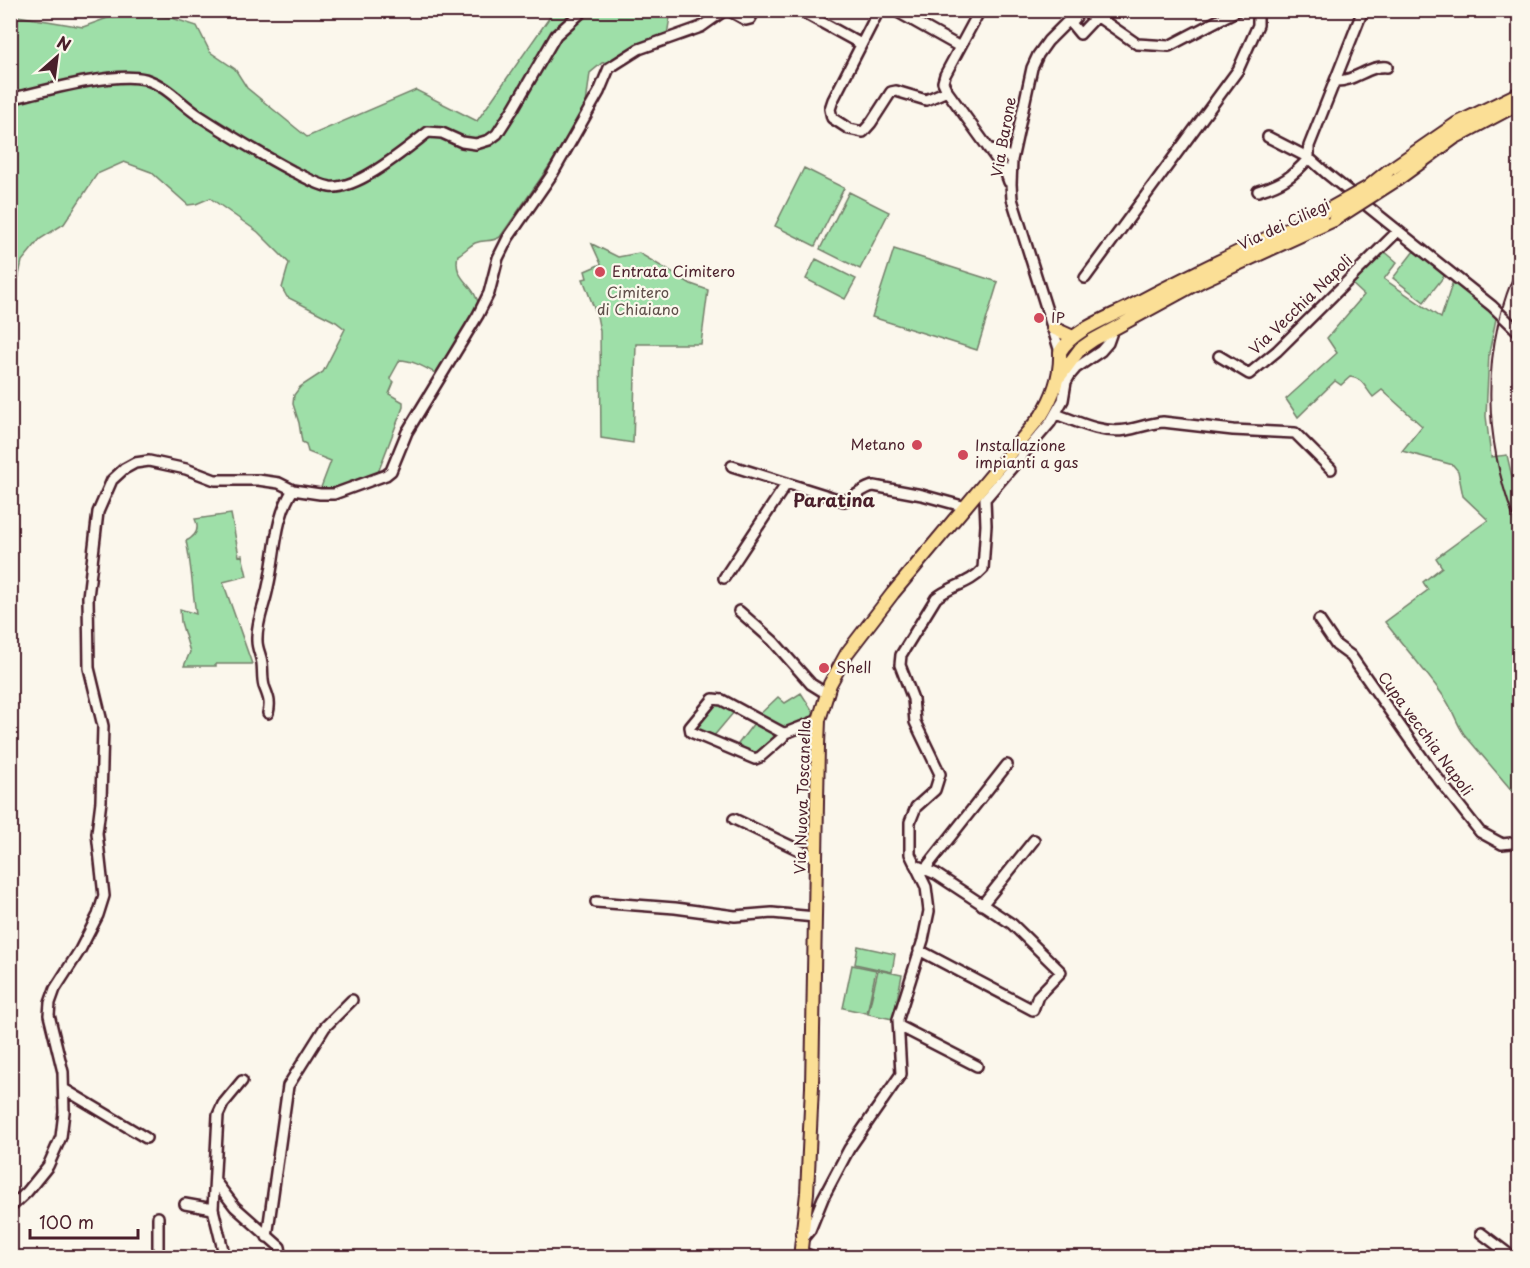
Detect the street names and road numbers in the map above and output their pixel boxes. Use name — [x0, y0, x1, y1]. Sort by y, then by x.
street label: Via Barone — [984, 95, 1021, 179]
street label: Via dei Ciliegi — [1234, 192, 1333, 255]
street label: Via Vecchia Napoli — [1243, 248, 1357, 359]
street label: Cupa vecchia Napoli — [1373, 666, 1479, 800]
street label: Via Nuova Toscanella — [787, 719, 816, 875]

